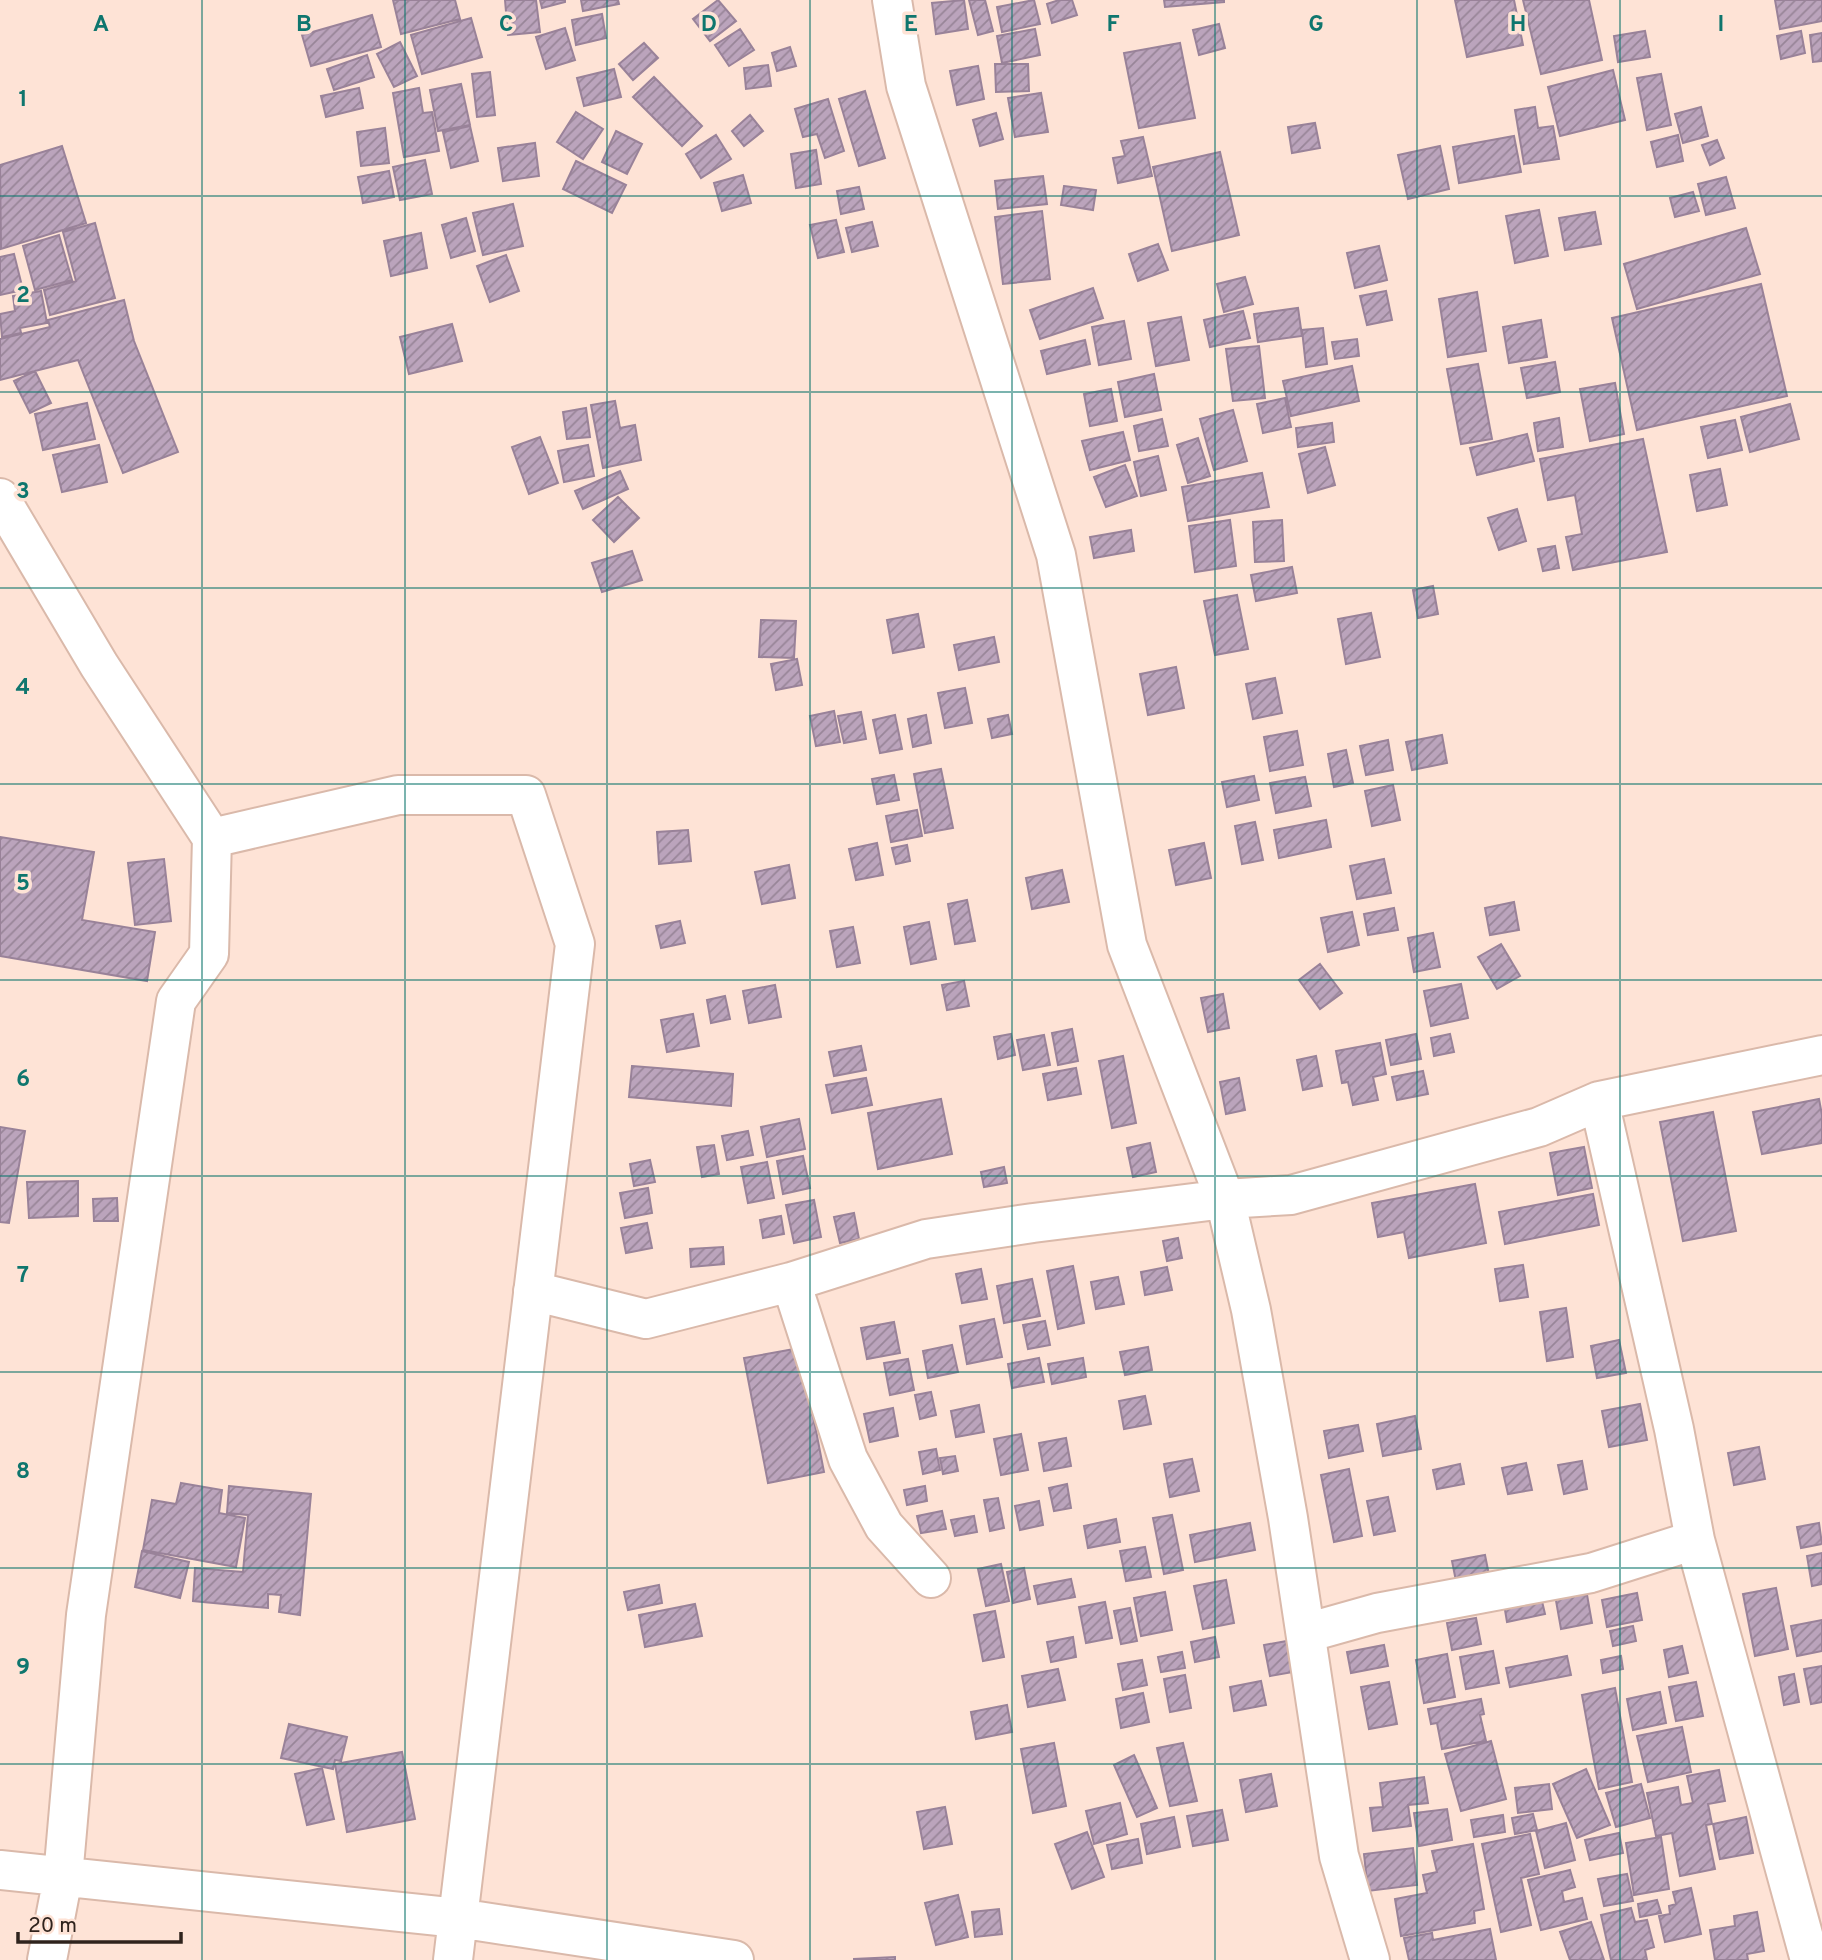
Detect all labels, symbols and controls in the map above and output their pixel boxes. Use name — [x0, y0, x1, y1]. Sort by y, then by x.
text: A — [93, 11, 109, 40]
text: B — [296, 11, 312, 40]
text: C — [499, 11, 513, 40]
text: D — [701, 11, 717, 40]
text: E — [904, 11, 918, 40]
text: F — [1106, 11, 1120, 40]
text: G — [1308, 11, 1324, 40]
text: H — [1510, 11, 1526, 40]
text: I — [1718, 11, 1724, 40]
text: 1 — [18, 86, 28, 115]
text: 2 — [16, 282, 30, 311]
text: 3 — [16, 478, 30, 507]
text: 4 — [16, 674, 30, 703]
text: 5 — [16, 870, 30, 899]
text: 6 — [16, 1066, 30, 1095]
text: 7 — [17, 1262, 29, 1291]
text: 8 — [16, 1458, 30, 1487]
text: 9 — [16, 1654, 30, 1683]
scale bar — [18, 1900, 180, 1944]
text: 20 m — [28, 1913, 77, 1940]

